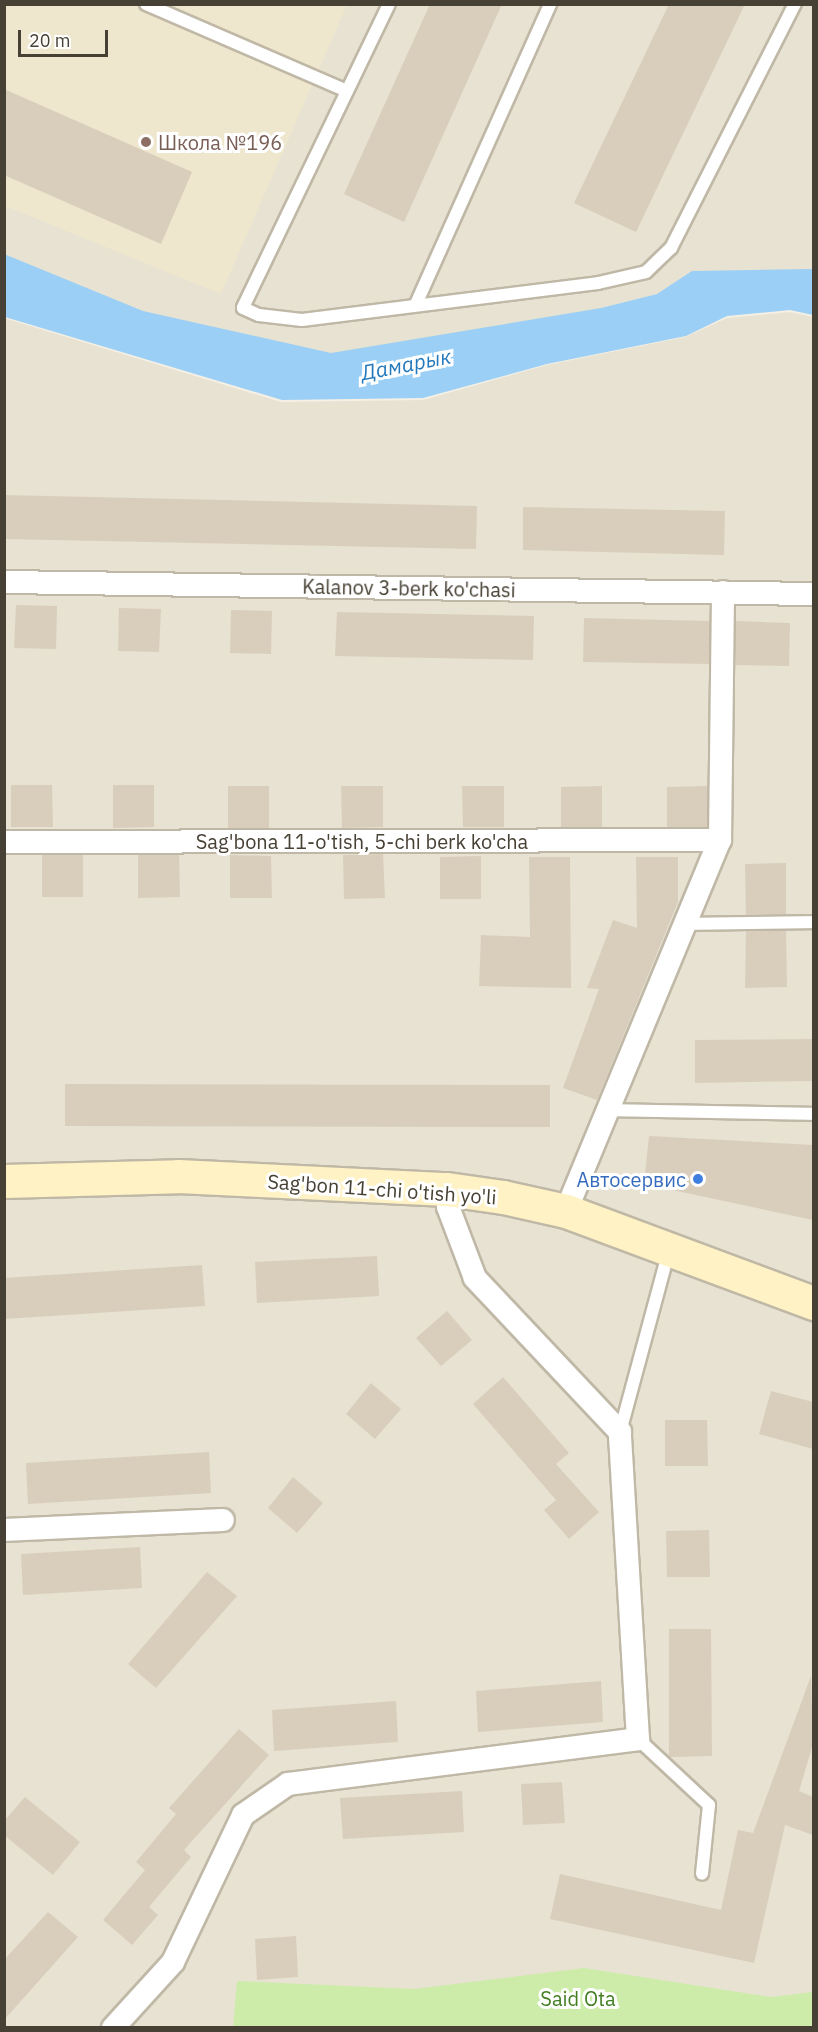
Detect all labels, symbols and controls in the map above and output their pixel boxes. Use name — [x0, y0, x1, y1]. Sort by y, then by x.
scale bar — [21, 18, 111, 56]
text: 20 m — [29, 29, 71, 52]
place label: Школа №196 — [158, 130, 282, 154]
marker: Школа №196 — [139, 135, 153, 149]
water label: Дамарык — [359, 343, 453, 385]
street label: Kalanov 3-berk ko'chasi — [302, 574, 516, 602]
street label: Sag'bona 11-o'tish, 5-chi berk ko'cha — [196, 829, 528, 853]
place label: Автосервис — [576, 1167, 686, 1191]
street label: Sag'bon 11-chi o'tish yo'li — [267, 1169, 497, 1209]
marker: Автосервис — [691, 1172, 705, 1186]
park label: Said Ota — [540, 1986, 616, 2010]

